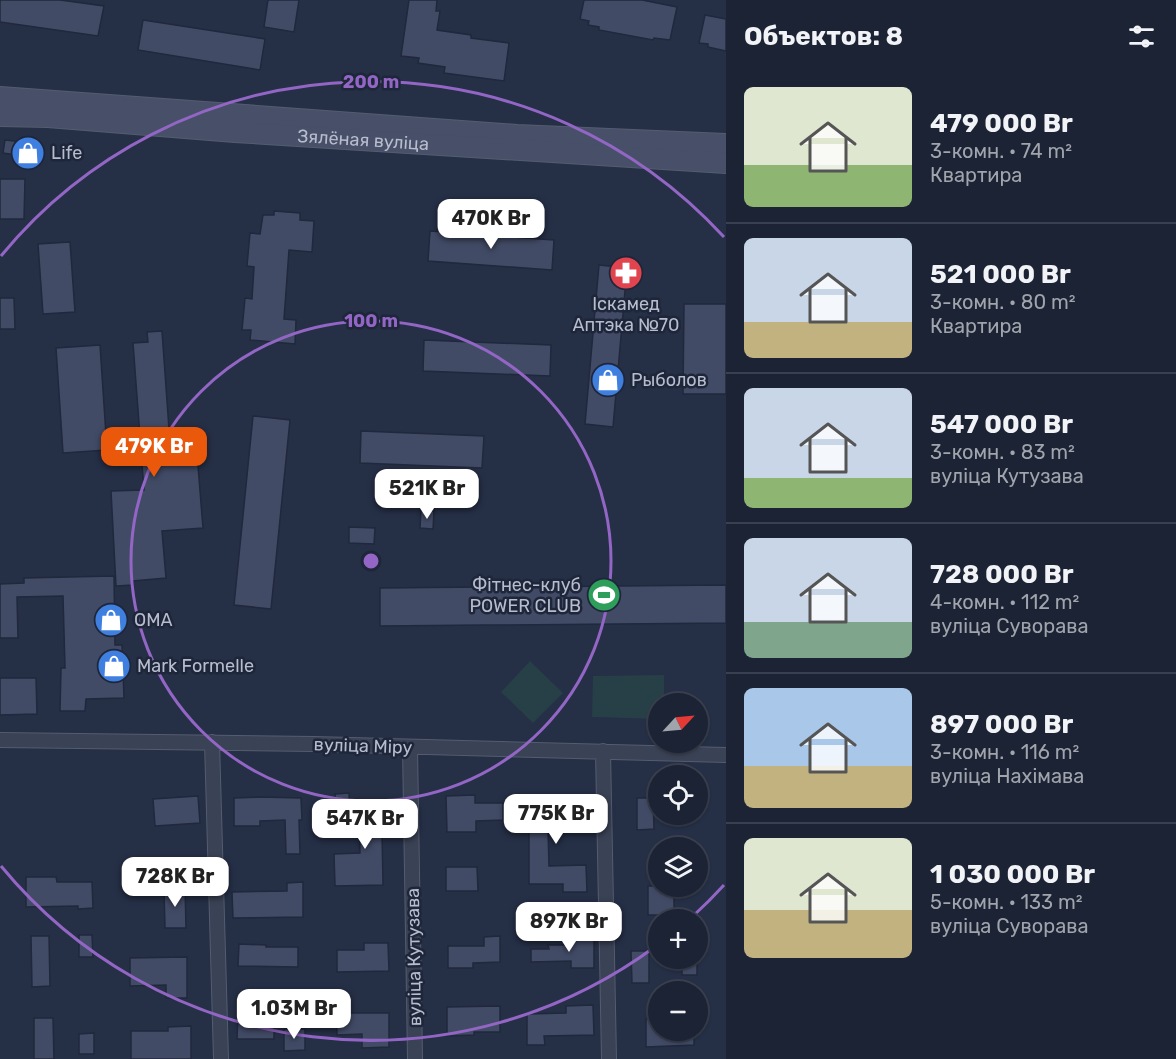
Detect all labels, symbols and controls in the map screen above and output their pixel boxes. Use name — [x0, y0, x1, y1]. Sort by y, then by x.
icon: filters — [1125, 20, 1158, 53]
text: Объектов: 8 — [744, 21, 903, 52]
text: 200 m — [343, 71, 399, 93]
text: 479 000 Br — [930, 108, 1073, 139]
icon: home — [792, 111, 864, 183]
street label: Зялёная вуліца — [297, 125, 430, 155]
shop icon: Life — [10, 135, 46, 171]
text: 3-комн. · 74 m² — [930, 139, 1072, 163]
place label: Life — [51, 142, 82, 164]
text: Квартира — [930, 163, 1022, 187]
pin: 470K Br — [436, 199, 546, 250]
text: 470K Br — [452, 206, 530, 230]
pharmacy icon: Іскамед Аптэка №70 — [608, 255, 644, 291]
text: 521 000 Br — [930, 259, 1071, 290]
icon: home — [792, 262, 864, 334]
text: 3-комн. · 80 m² — [930, 290, 1076, 314]
place label: Іскамед Аптэка №70 — [572, 293, 680, 336]
text: 100 m — [344, 310, 398, 332]
text: Квартира — [930, 314, 1022, 338]
shop icon: Рыболов — [590, 362, 626, 398]
place label: Рыболов — [631, 369, 707, 391]
text: 547 000 Br — [930, 409, 1073, 440]
icon: home — [792, 412, 864, 484]
pin: 479K Br — [99, 427, 209, 478]
text: 479K Br — [115, 434, 193, 458]
text: 3-комн. · 83 m² — [930, 440, 1075, 464]
text: вуліца Кутузава — [930, 464, 1084, 488]
pin: 521K Br — [372, 469, 482, 520]
text: 521K Br — [389, 476, 465, 500]
centre of rings — [361, 551, 381, 571]
text: 728 000 Br — [930, 559, 1074, 590]
icon: home — [792, 562, 864, 634]
place label: Фітнес-клуб POWER CLUB — [469, 574, 581, 617]
sports icon: Фітнес-клуб POWER CLUB — [586, 577, 622, 613]
text: 4-комн. · 112 m² — [930, 590, 1079, 614]
shop icon: ОМА — [93, 602, 129, 638]
place label: ОМА — [134, 609, 173, 631]
text: вуліца Суворава — [930, 614, 1089, 638]
shop icon: Mark Formelle — [96, 648, 132, 684]
place label: Mark Formelle — [137, 655, 254, 677]
north arrow — [648, 693, 708, 753]
map controls — [648, 693, 708, 1041]
text: 897 000 Br — [930, 709, 1073, 740]
icon: home — [792, 712, 864, 784]
street label: вуліца Міру — [313, 733, 413, 759]
text: 3-комн. · 116 m² — [930, 740, 1079, 764]
text: вуліца Нахімава — [930, 764, 1084, 788]
button: locate — [648, 765, 708, 825]
pin: 775K Br — [501, 794, 611, 845]
pin: 547K Br — [310, 799, 420, 850]
text: 775K Br — [518, 801, 594, 825]
text: 547K Br — [326, 806, 404, 830]
button: layers — [648, 837, 708, 897]
pin: 728K Br — [120, 857, 230, 908]
text: 1 030 000 Br — [930, 859, 1095, 890]
icon: home — [792, 862, 864, 934]
text: 728K Br — [136, 864, 214, 888]
street label: вуліца Кутузава — [402, 888, 426, 1026]
text: 5-комн. · 133 m² — [930, 890, 1083, 914]
pin: 897K Br — [514, 902, 624, 953]
text: 897K Br — [530, 909, 608, 933]
button: + — [648, 909, 708, 969]
text: вуліца Суворава — [930, 914, 1089, 938]
button: − — [648, 981, 708, 1041]
pin: 1.03M Br — [232, 989, 356, 1040]
text: 1.03M Br — [251, 996, 337, 1020]

